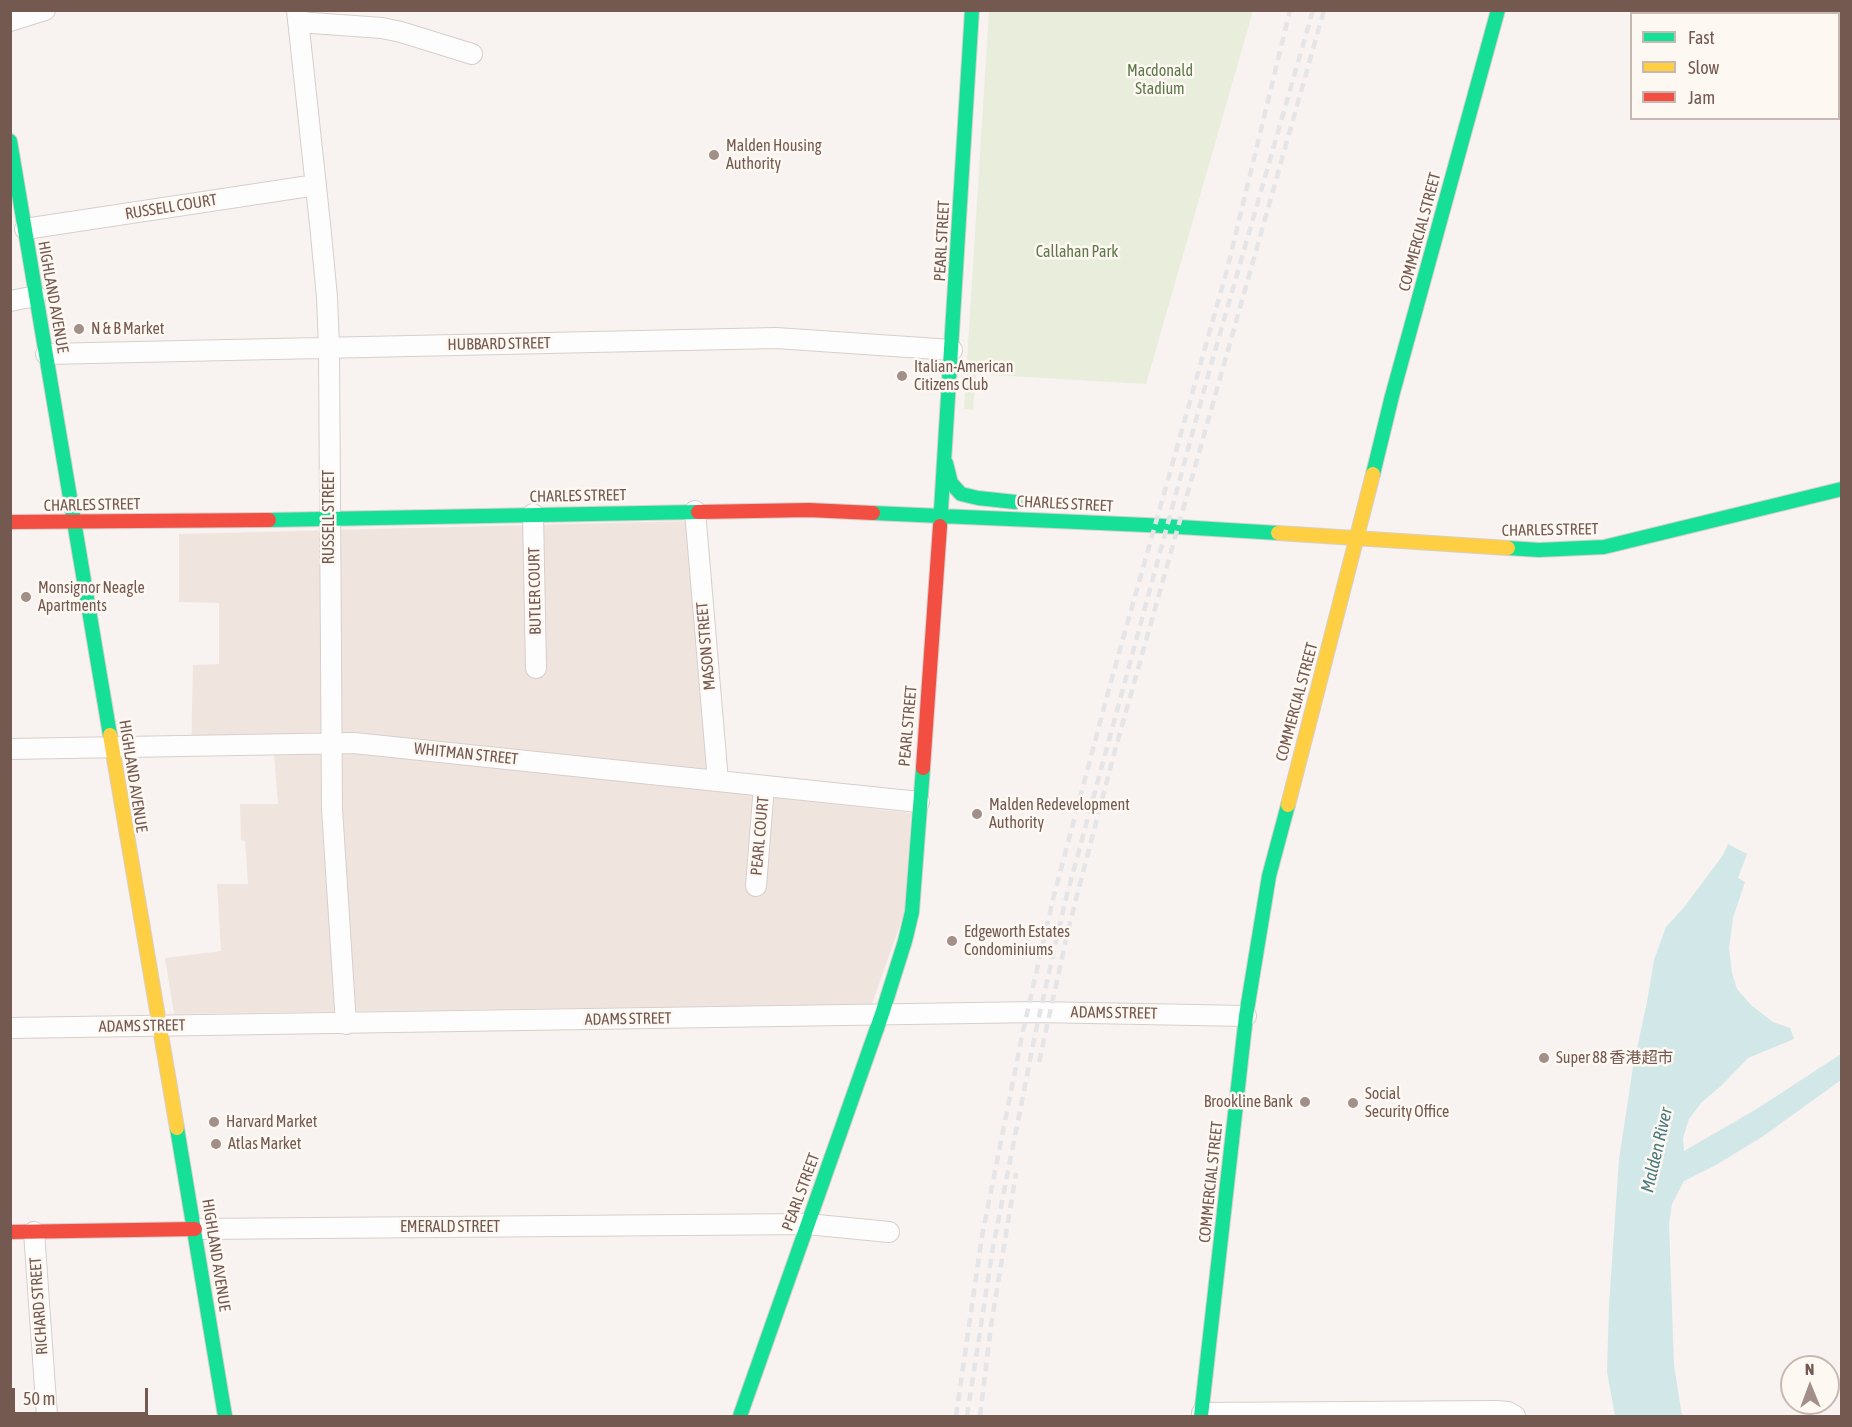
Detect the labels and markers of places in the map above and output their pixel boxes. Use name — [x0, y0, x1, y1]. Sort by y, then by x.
place label: Malden Housing Authority — [726, 136, 822, 174]
marker: Malden Housing Authority — [707, 148, 721, 162]
place label: N & B Market — [91, 319, 164, 339]
marker: N & B Market — [72, 322, 86, 336]
place label: Italian-American Citizens Club — [914, 357, 1013, 395]
marker: Italian-American Citizens Club — [895, 369, 909, 383]
place label: Monsignor Neagle Apartments — [38, 578, 145, 616]
marker: Monsignor Neagle Apartments — [19, 590, 33, 604]
place label: Malden Redevelopment Authority — [989, 795, 1130, 833]
marker: Malden Redevelopment Authority — [970, 807, 984, 821]
place label: Edgeworth Estates Condominiums — [964, 922, 1070, 960]
marker: Edgeworth Estates Condominiums — [945, 934, 959, 948]
place label: Super 88 香港超市 — [1556, 1048, 1673, 1068]
marker: Super 88 香港超市 — [1537, 1051, 1551, 1065]
place label: Social Security Office — [1365, 1084, 1449, 1122]
place label: Brookline Bank — [1204, 1092, 1293, 1112]
marker: Brookline Bank — [1298, 1095, 1312, 1109]
marker: Social Security Office — [1346, 1096, 1360, 1110]
place label: Harvard Market — [226, 1112, 317, 1132]
marker: Harvard Market — [207, 1115, 221, 1129]
place label: Atlas Market — [228, 1134, 301, 1154]
marker: Atlas Market — [209, 1137, 223, 1151]

